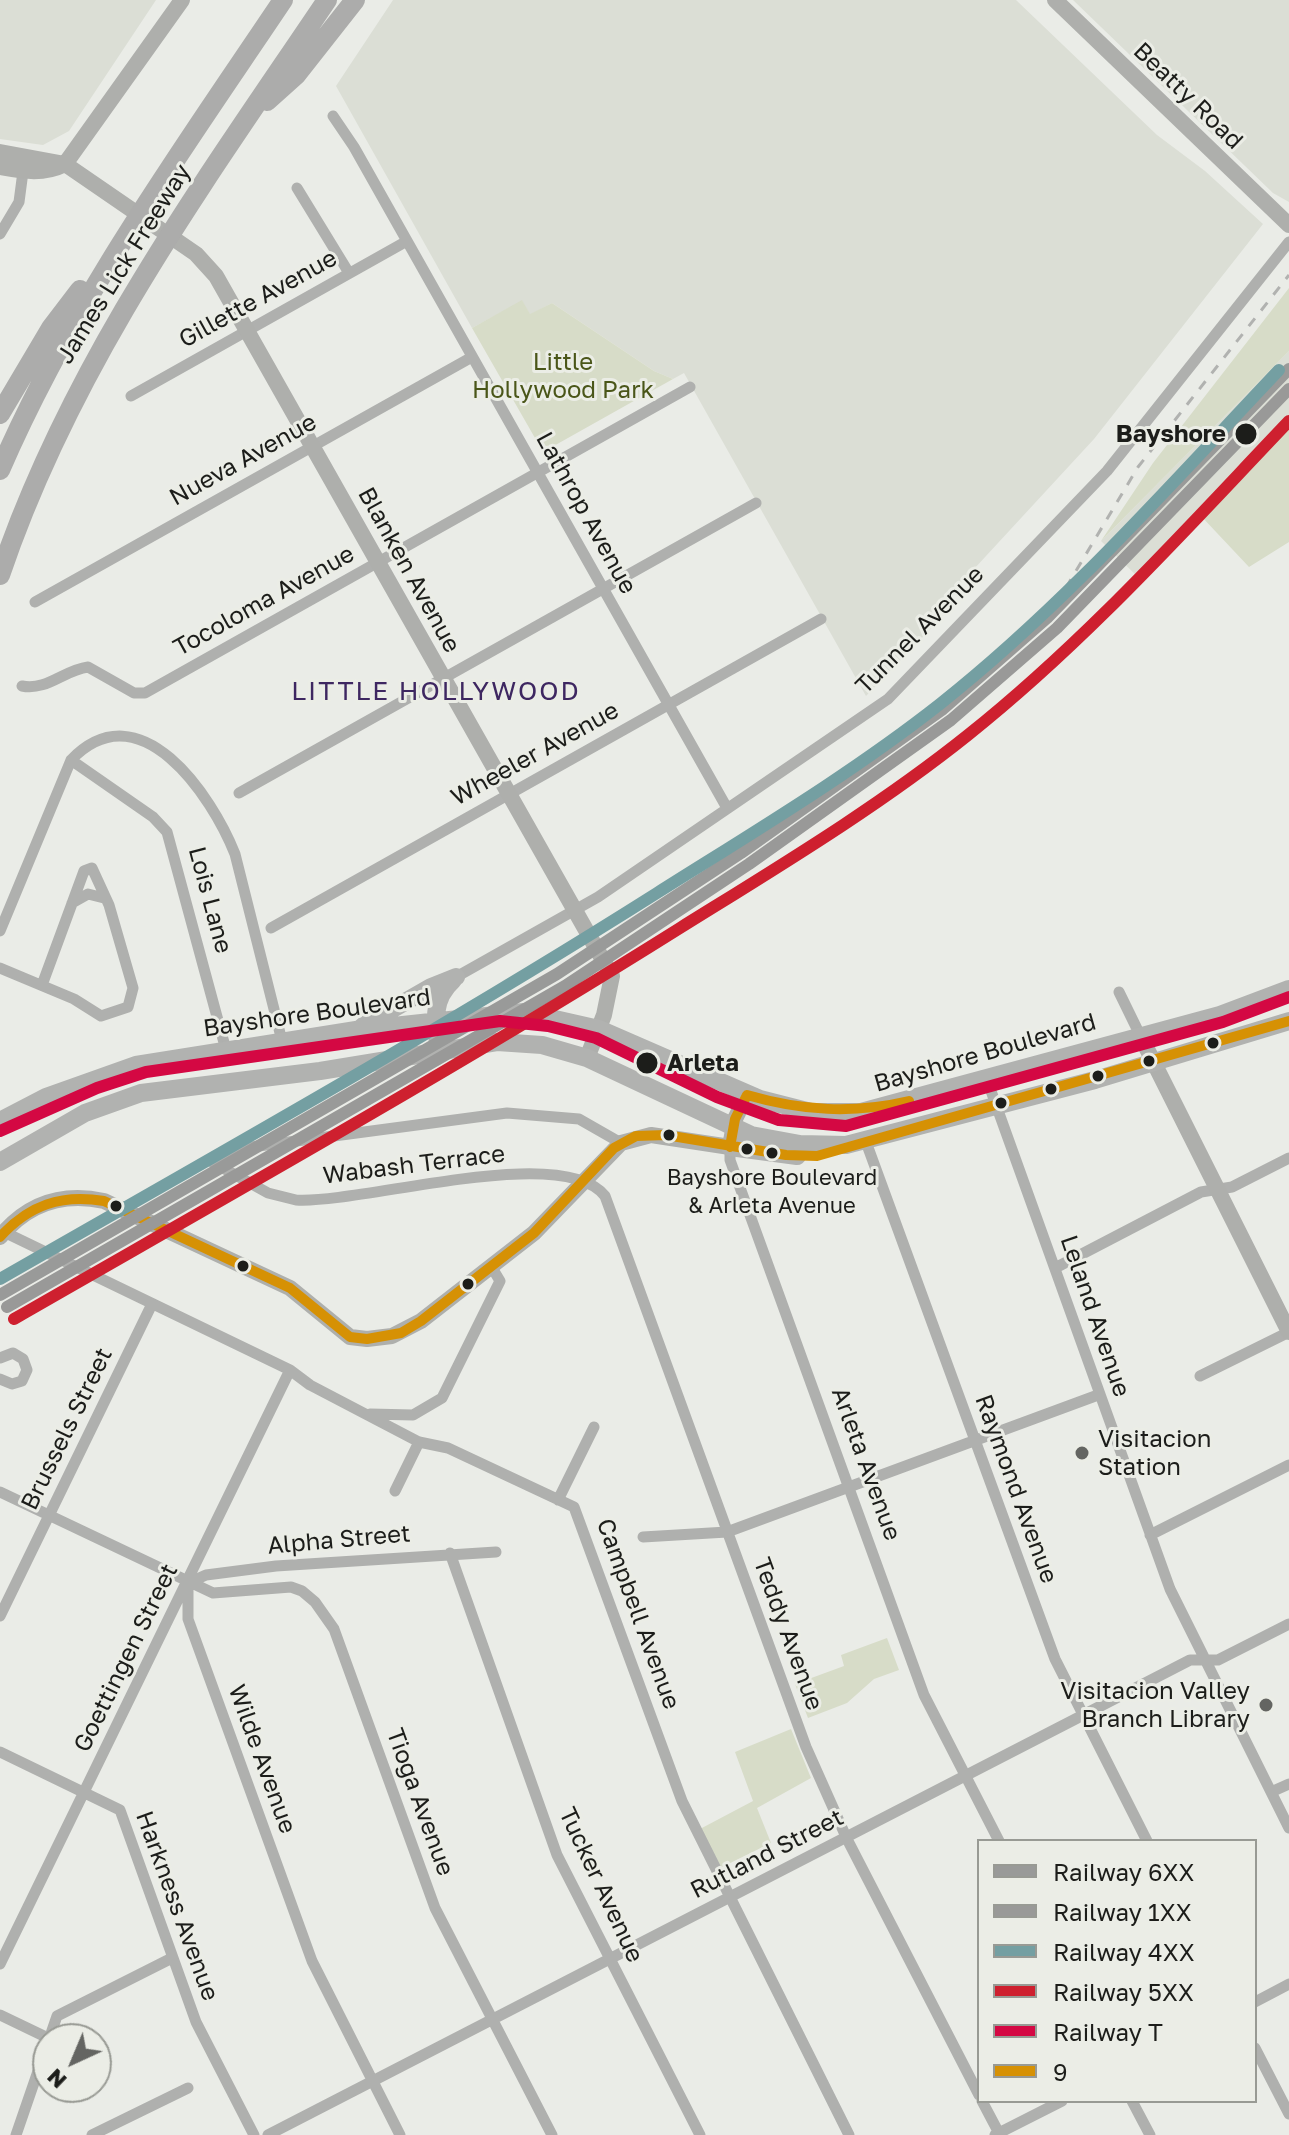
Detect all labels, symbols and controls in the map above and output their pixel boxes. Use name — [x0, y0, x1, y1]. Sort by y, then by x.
street label: Beatty Road — [1127, 37, 1249, 155]
street label: James Lick Freeway — [51, 159, 197, 369]
street label: Gillette Avenue — [174, 244, 342, 354]
park label: Little Hollywood Park — [472, 348, 654, 404]
street label: Nueva Avenue — [165, 408, 321, 512]
place label: Bayshore — [1116, 420, 1226, 448]
marker: Bayshore — [1233, 421, 1259, 447]
street label: Lathrop Avenue — [530, 427, 642, 599]
street label: Blanken Avenue — [352, 482, 466, 658]
street label: Tocoloma Avenue — [169, 539, 359, 663]
street label: Tunnel Avenue — [850, 560, 990, 700]
district label: LITTLE HOLLYWOOD — [291, 676, 581, 708]
street label: Wheeler Avenue — [446, 696, 624, 812]
street label: Lois Lane — [182, 844, 238, 956]
street label: Bayshore Boulevard — [201, 983, 433, 1043]
street label: Bayshore Boulevard — [871, 1008, 1099, 1098]
unlabelled marker — [1205, 1035, 1221, 1051]
place label: Arleta — [667, 1049, 739, 1077]
marker: Arleta — [634, 1050, 660, 1076]
unlabelled marker — [1141, 1053, 1157, 1069]
unlabelled marker — [1090, 1068, 1106, 1084]
unlabelled marker — [1043, 1081, 1059, 1097]
unlabelled marker — [993, 1095, 1009, 1111]
unlabelled marker — [661, 1127, 677, 1143]
street label: Wabash Terrace — [321, 1140, 507, 1190]
unlabelled marker — [739, 1141, 755, 1157]
marker: Bayshore Boulevard & Arleta Avenue — [764, 1145, 780, 1161]
place label: Bayshore Boulevard & Arleta Avenue — [667, 1165, 877, 1216]
unlabelled marker — [108, 1198, 124, 1214]
street label: Leland Avenue — [1054, 1231, 1136, 1401]
unlabelled marker — [235, 1258, 251, 1274]
unlabelled marker — [460, 1276, 476, 1292]
street label: Brussels Street — [15, 1343, 119, 1515]
street label: Arleta Avenue — [825, 1384, 907, 1544]
street label: Raymond Avenue — [969, 1391, 1063, 1587]
place label: Visitacion Station — [1098, 1425, 1211, 1481]
marker: Visitacion Station — [1073, 1444, 1091, 1462]
street label: Campbell Avenue — [590, 1515, 686, 1713]
street label: Alpha Street — [266, 1519, 412, 1561]
street label: Teddy Avenue — [747, 1554, 829, 1714]
street label: Goettingen Street — [68, 1559, 184, 1757]
place label: Visitacion Valley Branch Library — [1060, 1677, 1250, 1733]
street label: Wilde Avenue — [222, 1681, 302, 1837]
marker: Visitacion Valley Branch Library — [1257, 1696, 1275, 1714]
street label: Tioga Avenue — [380, 1724, 460, 1880]
street label: Tucker Avenue — [553, 1803, 649, 1967]
street label: Rutland Street — [686, 1803, 848, 1905]
street label: Harkness Avenue — [129, 1807, 225, 2005]
legend — [977, 1839, 1257, 2103]
text: Railway 6XX — [1053, 1857, 1194, 1886]
text: Railway 1XX — [1053, 1897, 1192, 1926]
text: Railway 4XX — [1053, 1937, 1195, 1966]
text: Railway 5XX — [1053, 1977, 1194, 2006]
text: Railway T — [1053, 2017, 1163, 2046]
north arrow — [32, 2023, 112, 2103]
text: 9 — [1053, 2057, 1068, 2086]
text: N — [41, 2064, 72, 2095]

